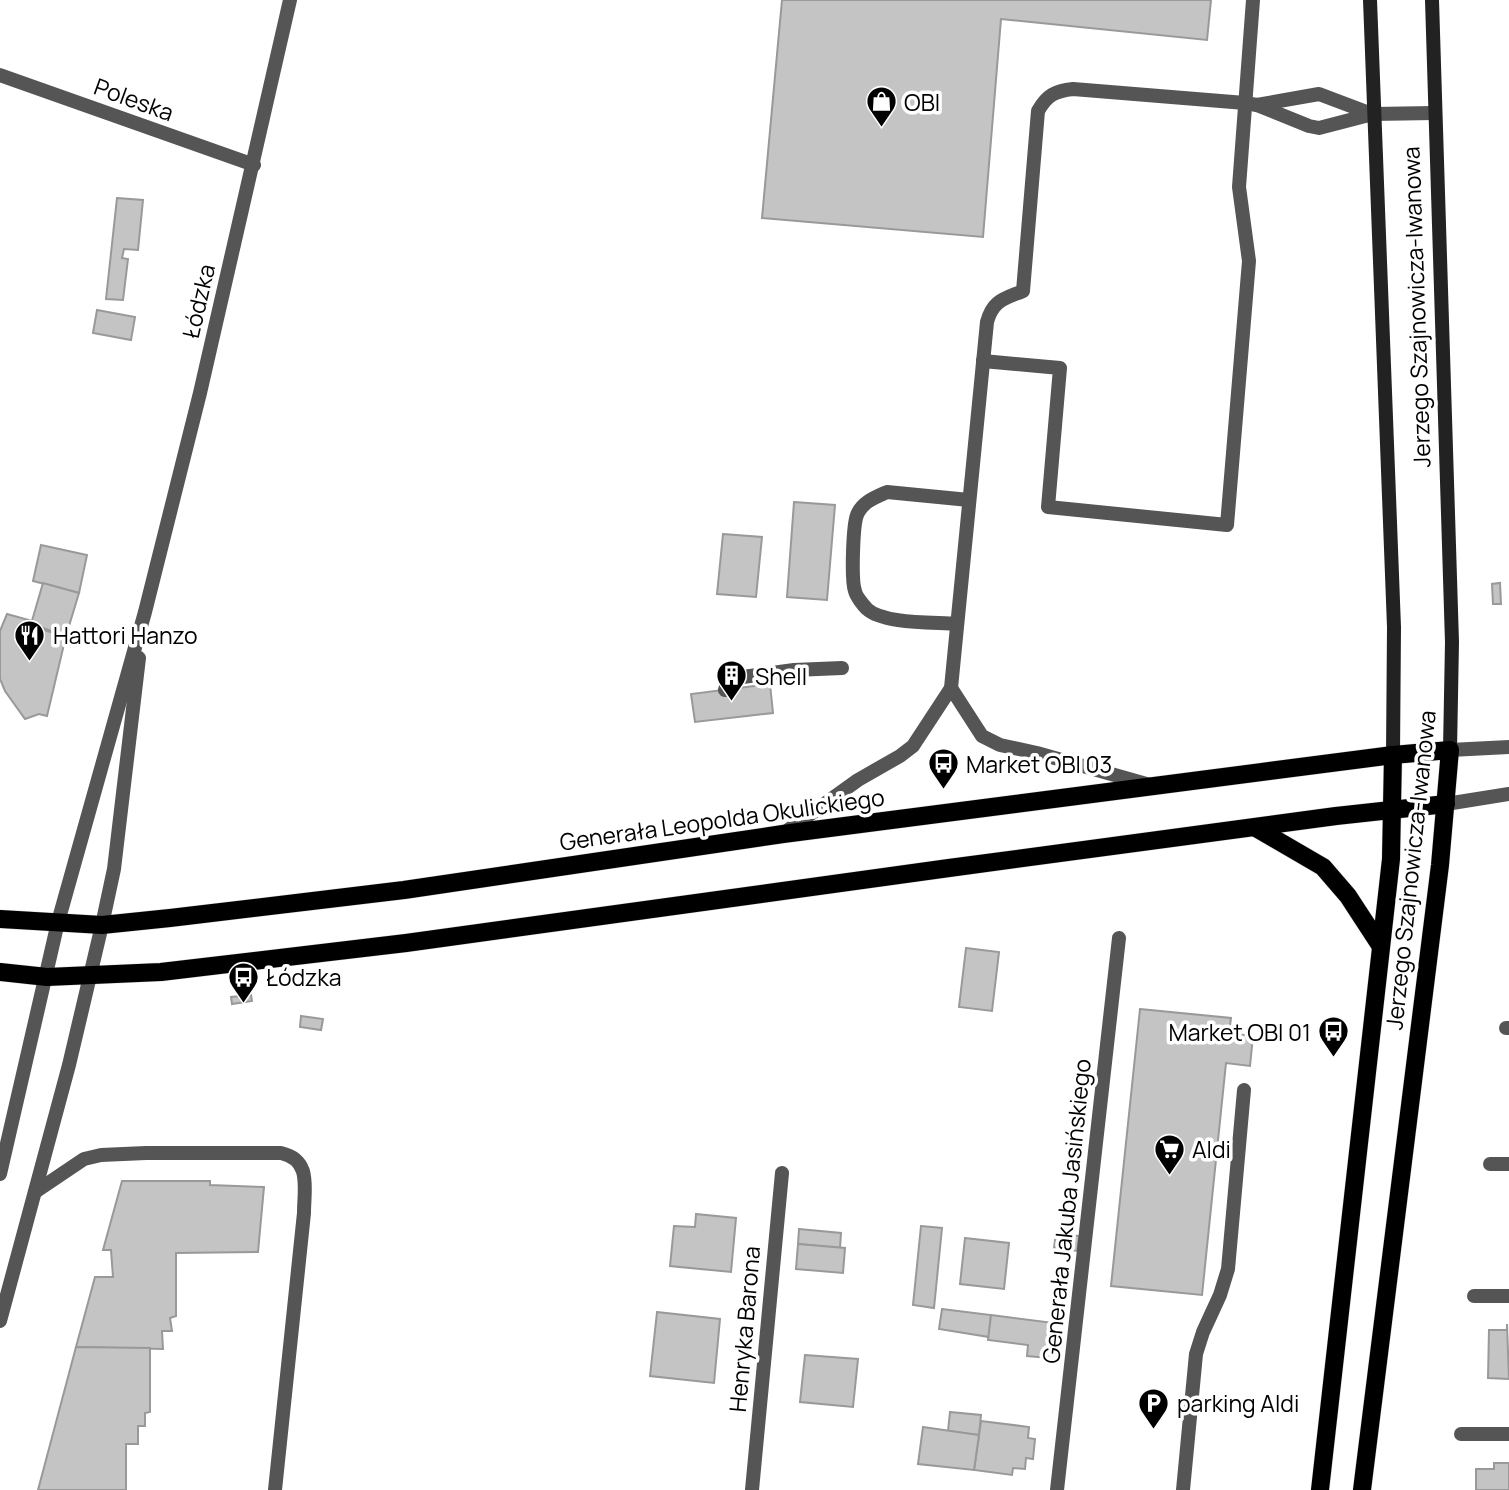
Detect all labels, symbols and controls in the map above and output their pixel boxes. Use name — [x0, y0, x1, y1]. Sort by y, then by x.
street label: Poleska — [90, 70, 178, 128]
shop icon: OBI — [864, 85, 898, 129]
place label: OBI — [904, 86, 940, 118]
street label: Jerzego Szajnowicza-Iwanowa — [1394, 146, 1438, 468]
street label: Łódzka — [174, 261, 222, 341]
restaurant icon: Hattori Hanzo — [13, 618, 47, 662]
place label: Hattori Hanzo — [53, 619, 198, 651]
building icon: Shell — [715, 659, 749, 703]
place label: Shell — [755, 660, 807, 692]
street label: Jerzego Szajnowicza-Iwanowa — [1377, 709, 1443, 1031]
bus stop icon: Market OBI 03 — [926, 747, 960, 791]
place label: Market OBI 03 — [966, 748, 1112, 780]
street label: Generała Leopolda Okulickiego — [558, 780, 886, 858]
bus stop icon: Łódzka — [226, 960, 260, 1004]
place label: Łódzka — [266, 961, 342, 993]
bus stop icon: Market OBI 01 — [1317, 1015, 1351, 1059]
place label: Market OBI 01 — [1168, 1016, 1311, 1048]
street label: Generała Jakuba Jasińskiego — [1034, 1057, 1098, 1365]
supermarket icon: Aldi — [1152, 1132, 1186, 1176]
place label: Aldi — [1192, 1133, 1231, 1165]
street label: Henryka Barona — [721, 1245, 767, 1413]
parking icon: parking Aldi — [1137, 1386, 1171, 1430]
place label: parking Aldi — [1177, 1387, 1299, 1419]

